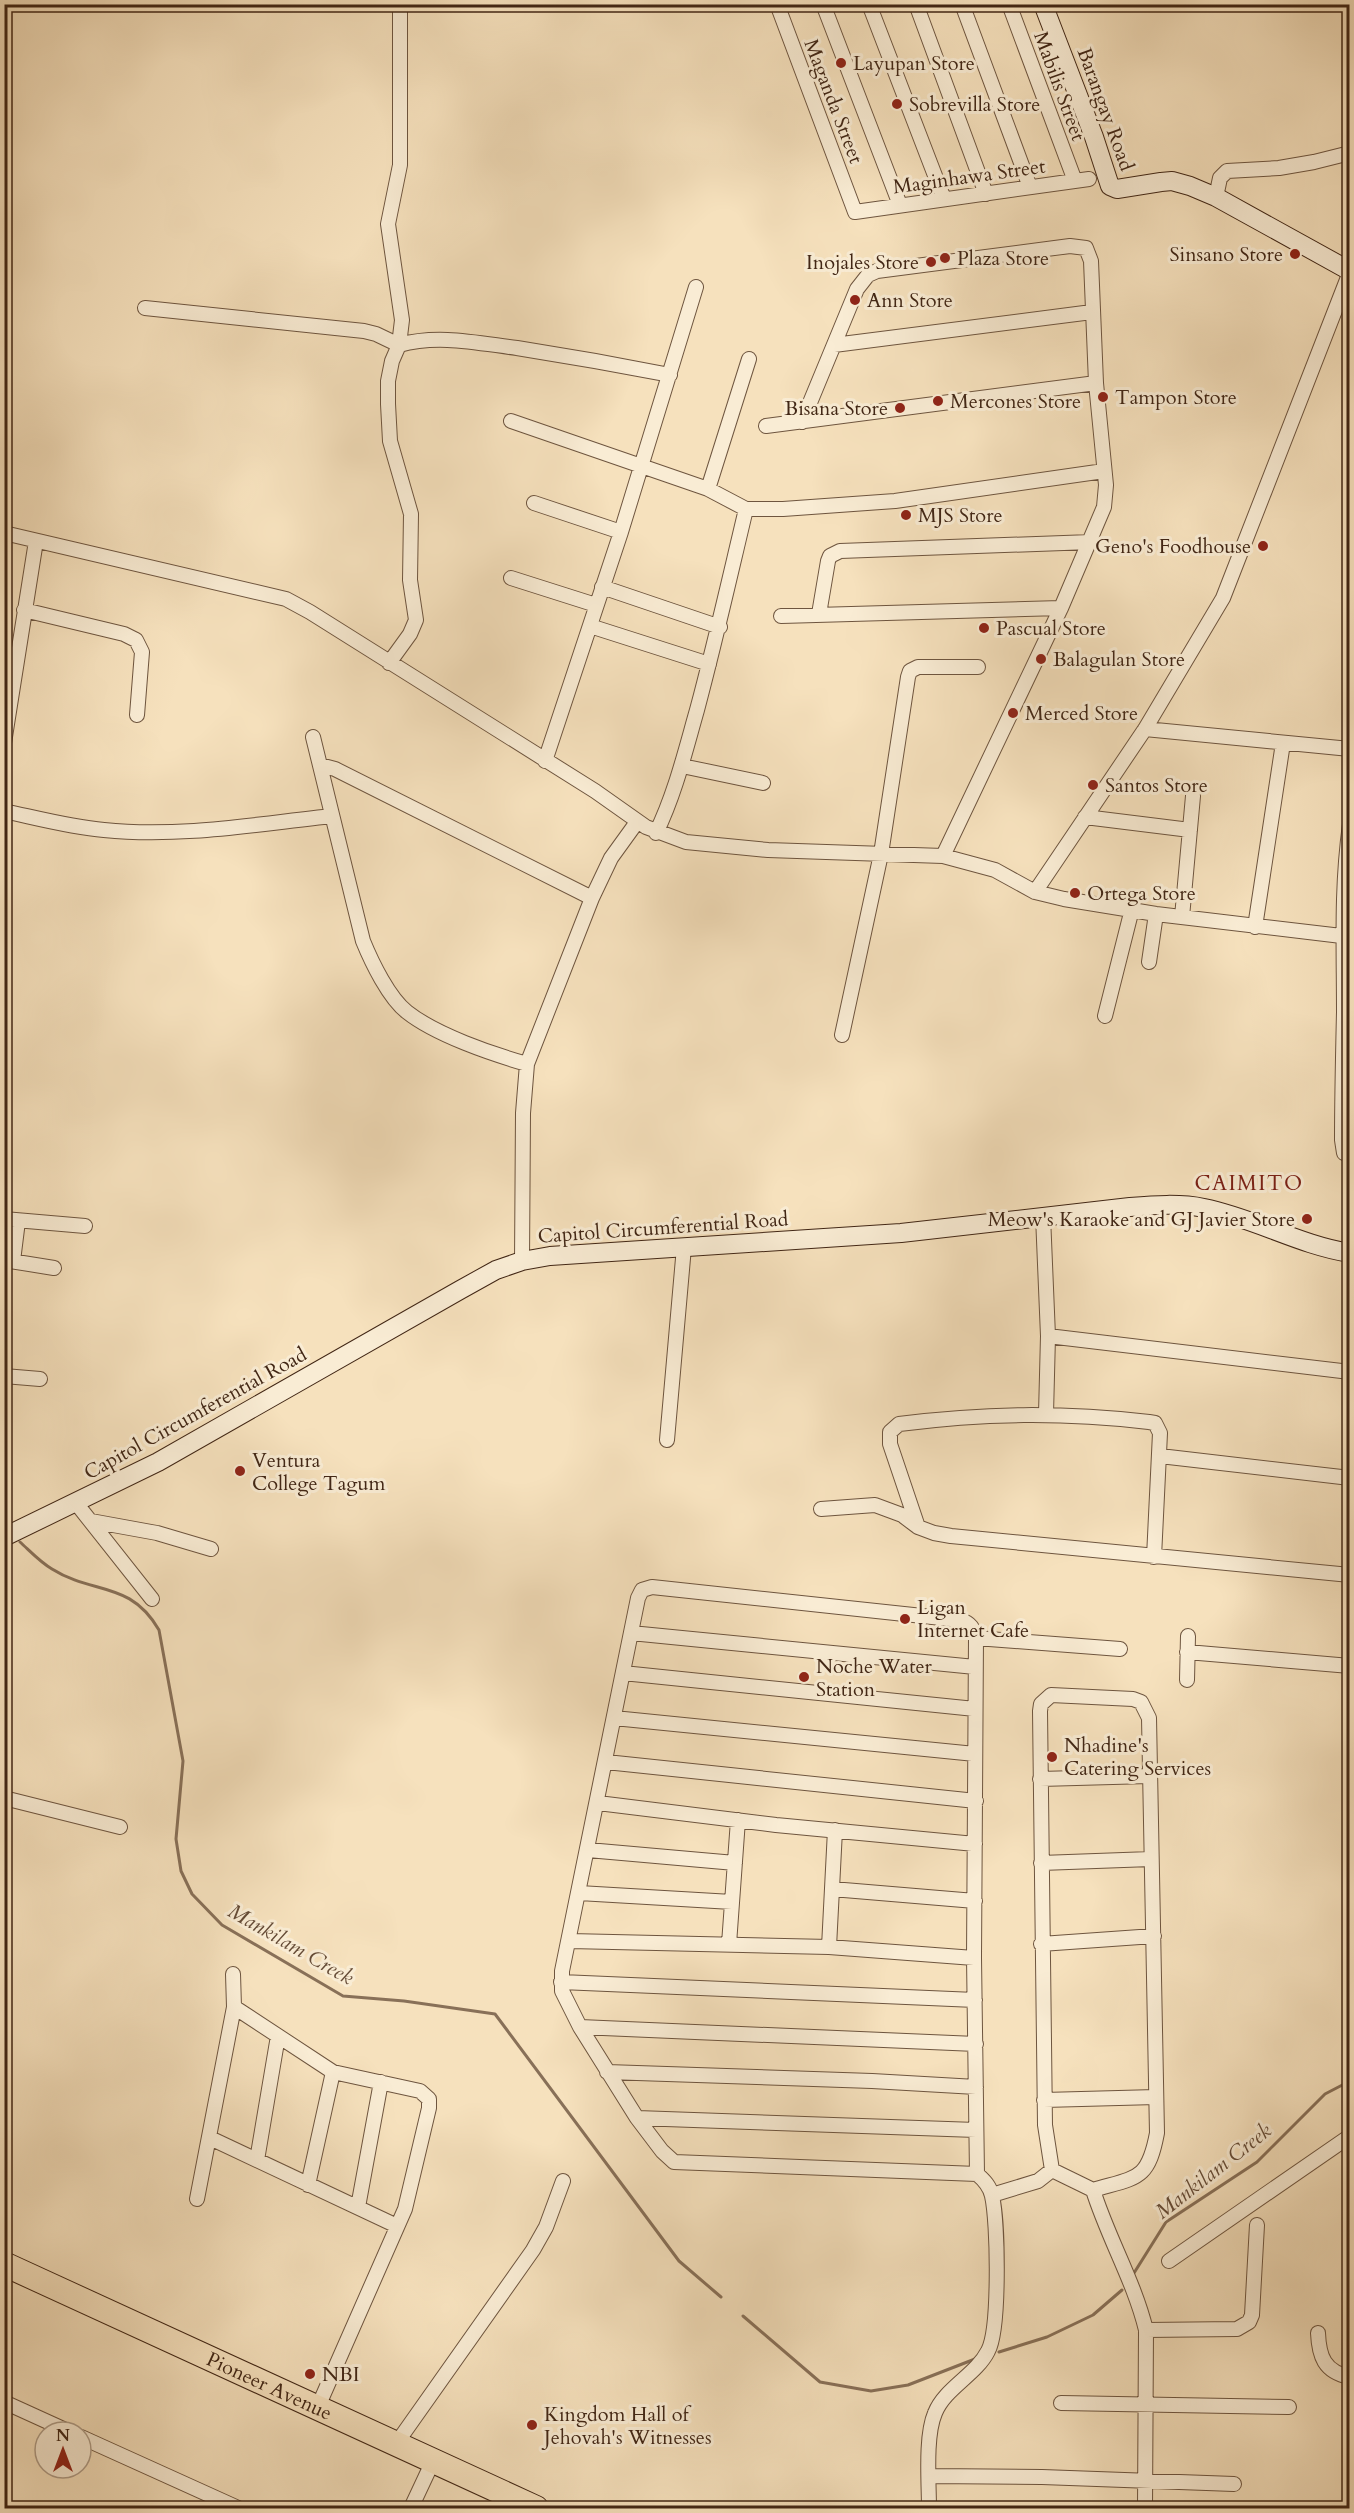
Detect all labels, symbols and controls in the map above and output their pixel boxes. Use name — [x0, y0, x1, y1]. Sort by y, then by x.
street label: Mabilis Street — [1027, 28, 1092, 145]
street label: Maganda Street — [797, 35, 870, 168]
street label: Barangay Road — [1071, 44, 1140, 175]
place label: Layupan Store — [853, 50, 975, 77]
marker: Layupan Store — [834, 56, 848, 70]
place label: Sobrevilla Store — [909, 91, 1040, 118]
marker: Sobrevilla Store — [890, 97, 904, 111]
street label: Maginhawa Street — [891, 152, 1048, 201]
place label: Sinsano Store — [1170, 241, 1283, 268]
place label: Plaza Store — [957, 245, 1049, 272]
marker: Sinsano Store — [1288, 247, 1302, 261]
place label: Inojales Store — [806, 249, 919, 276]
marker: Plaza Store — [938, 251, 952, 265]
marker: Inojales Store — [924, 255, 938, 269]
place label: Ann Store — [867, 287, 953, 314]
marker: Ann Store — [848, 293, 862, 307]
place label: Tampon Store — [1115, 384, 1237, 411]
place label: Mercones Store — [950, 388, 1081, 415]
marker: Tampon Store — [1096, 390, 1110, 404]
marker: Mercones Store — [931, 394, 945, 408]
place label: Bisana Store — [785, 395, 888, 422]
marker: Bisana Store — [893, 401, 907, 415]
place label: MJS Store — [918, 502, 1003, 529]
marker: MJS Store — [899, 508, 913, 522]
place label: Geno's Foodhouse — [1095, 533, 1251, 560]
marker: Geno's Foodhouse — [1256, 539, 1270, 553]
place label: Pascual Store — [996, 615, 1106, 642]
marker: Pascual Store — [977, 621, 991, 635]
place label: Balagulan Store — [1053, 646, 1185, 673]
marker: Balagulan Store — [1034, 652, 1048, 666]
place label: Merced Store — [1025, 700, 1138, 727]
marker: Merced Store — [1006, 706, 1020, 720]
place label: Santos Store — [1105, 772, 1208, 799]
marker: Santos Store — [1086, 778, 1100, 792]
place label: Ortega Store — [1087, 880, 1196, 907]
marker: Ortega Store — [1068, 886, 1082, 900]
district label: CAIMITO — [1194, 1169, 1304, 1198]
street label: Capitol Circumferential Road — [537, 1205, 789, 1250]
place label: Meow's Karaoke and GJ Javier Store — [988, 1206, 1295, 1233]
marker: Meow's Karaoke and GJ Javier Store — [1300, 1212, 1314, 1226]
street label: Capitol Circumferential Road — [79, 1341, 312, 1486]
place label: Ventura College Tagum — [252, 1447, 386, 1497]
marker: Ventura College Tagum — [233, 1464, 247, 1478]
place label: Ligan Internet Cafe — [917, 1594, 1029, 1644]
marker: Ligan Internet Cafe — [898, 1612, 912, 1626]
place label: Noche Water Station — [816, 1653, 933, 1703]
marker: Noche Water Station — [797, 1670, 811, 1684]
place label: Nhadine's Catering Services — [1064, 1732, 1211, 1782]
marker: Nhadine's Catering Services — [1045, 1750, 1059, 1764]
water label: Mankilam Creek — [223, 1897, 359, 1992]
water label: Mankilam Creek — [1149, 2116, 1278, 2226]
street label: Pioneer Avenue — [202, 2346, 336, 2427]
place label: NBI — [322, 2361, 359, 2388]
marker: NBI — [303, 2367, 317, 2381]
place label: Kingdom Hall of Jehovah's Witnesses — [541, 2401, 712, 2451]
marker: Kingdom Hall of Jehovah's Witnesses — [525, 2418, 539, 2432]
north arrow — [33, 2420, 93, 2480]
text: N — [56, 2425, 70, 2447]

